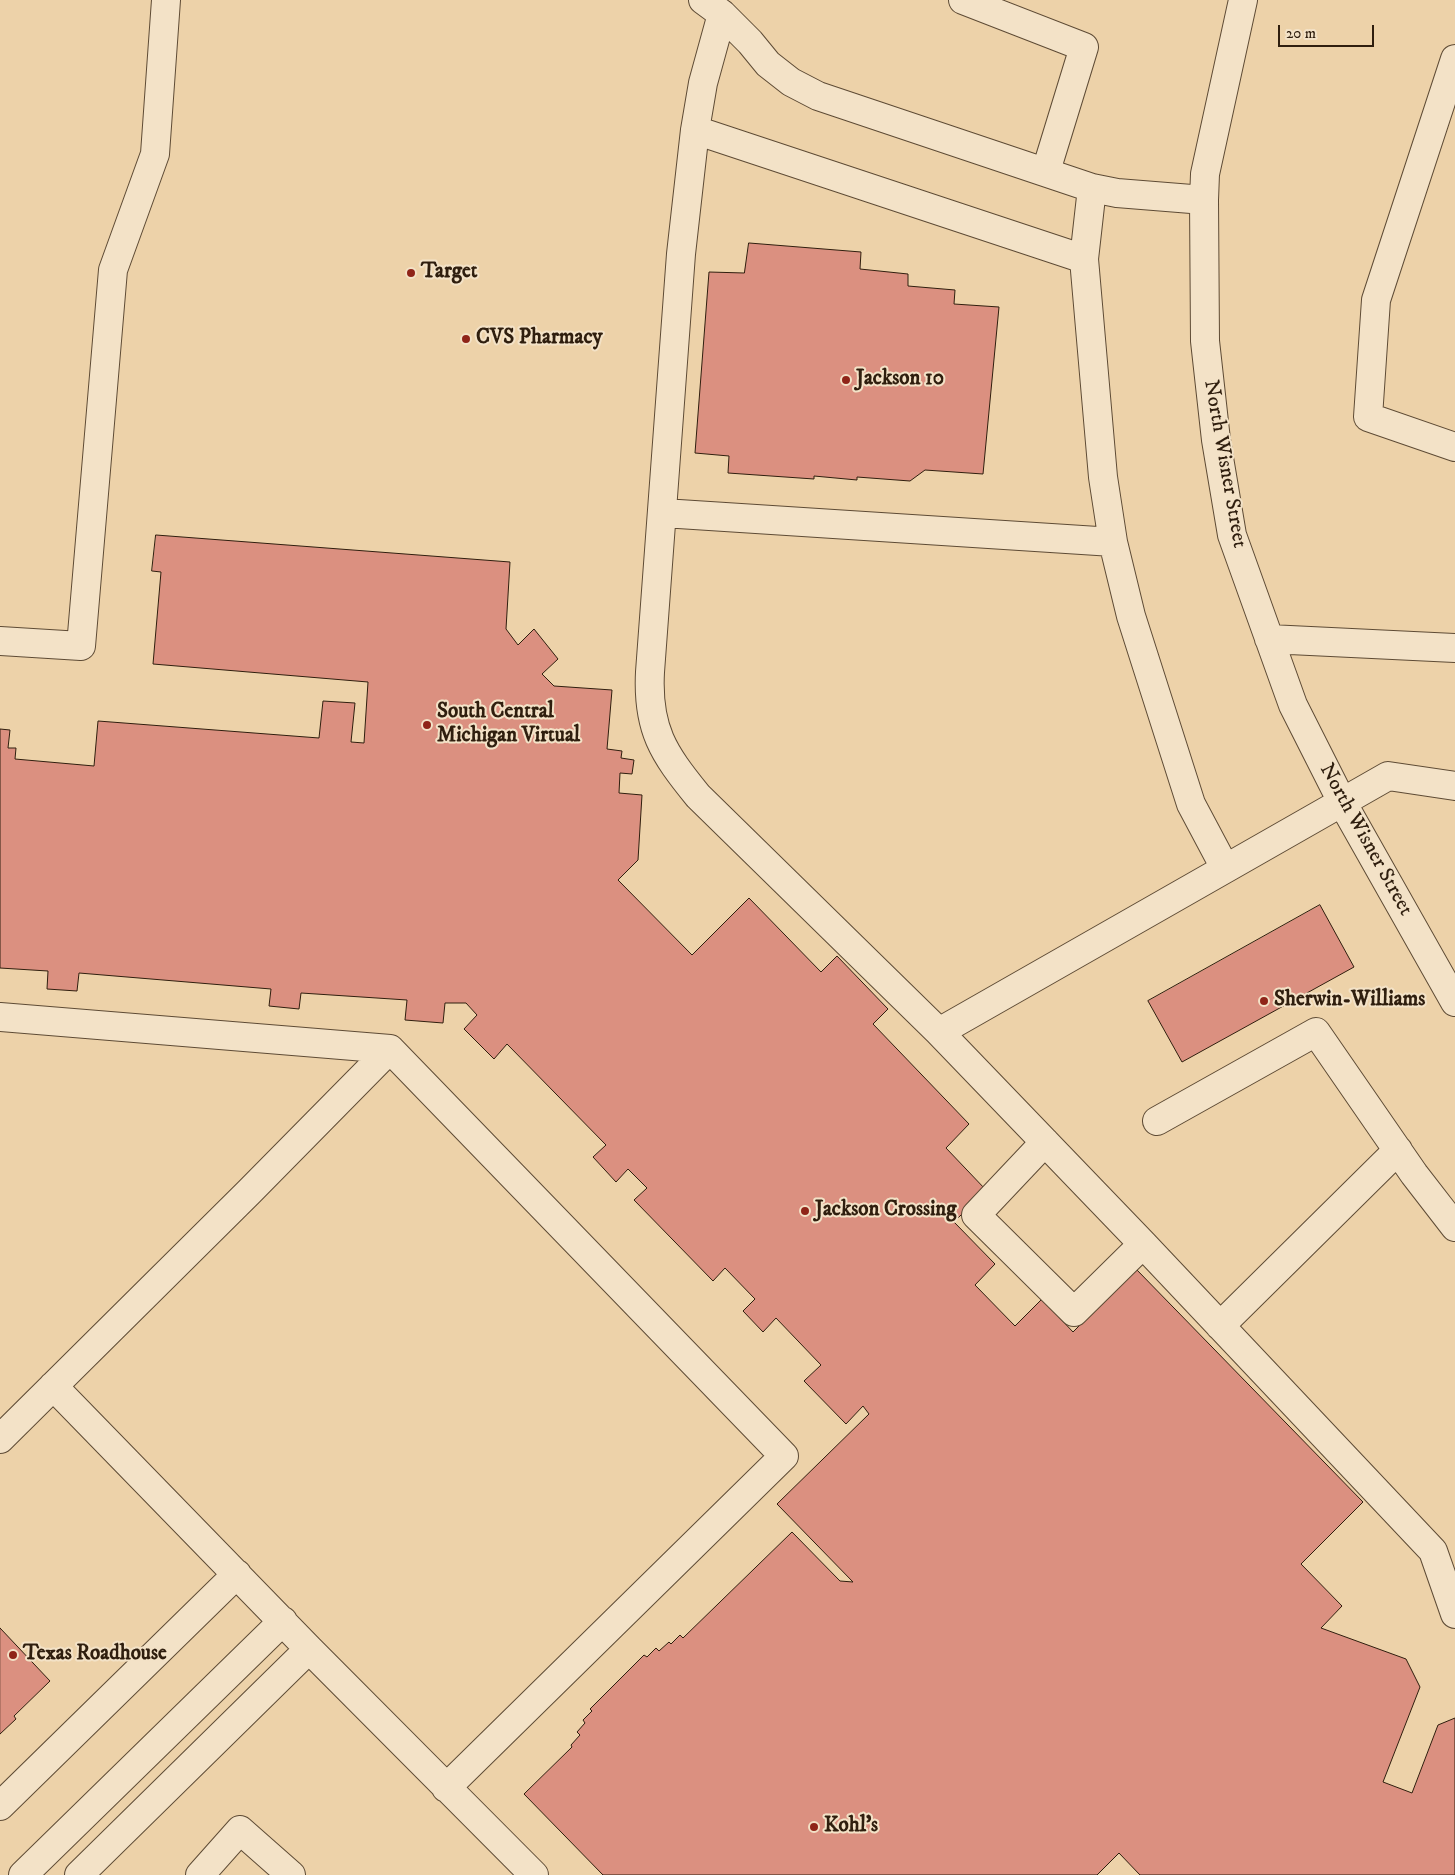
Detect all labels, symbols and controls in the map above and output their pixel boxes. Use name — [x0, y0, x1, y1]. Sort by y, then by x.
scale bar — [1280, 15, 1376, 47]
text: 20 m — [1286, 24, 1316, 43]
place label: Target — [421, 260, 477, 286]
marker: Target — [405, 267, 417, 279]
place label: CVS Pharmacy — [476, 326, 602, 352]
marker: CVS Pharmacy — [460, 333, 472, 345]
place label: Jackson 10 — [856, 367, 944, 393]
marker: Jackson 10 — [840, 374, 852, 386]
street label: North Wisner Street — [1197, 378, 1251, 550]
place label: South Central Michigan Virtual — [437, 700, 580, 750]
marker: South Central Michigan Virtual — [421, 719, 433, 731]
street label: North Wisner Street — [1313, 759, 1417, 921]
place label: Sherwin-Williams — [1274, 988, 1425, 1014]
marker: Sherwin-Williams — [1258, 995, 1270, 1007]
place label: Jackson Crossing — [815, 1198, 957, 1224]
marker: Jackson Crossing — [799, 1205, 811, 1217]
place label: Texas Roadhouse — [23, 1642, 167, 1668]
marker: Texas Roadhouse — [7, 1649, 19, 1661]
place label: Kohl's — [824, 1814, 878, 1840]
marker: Kohl's — [808, 1821, 820, 1833]

